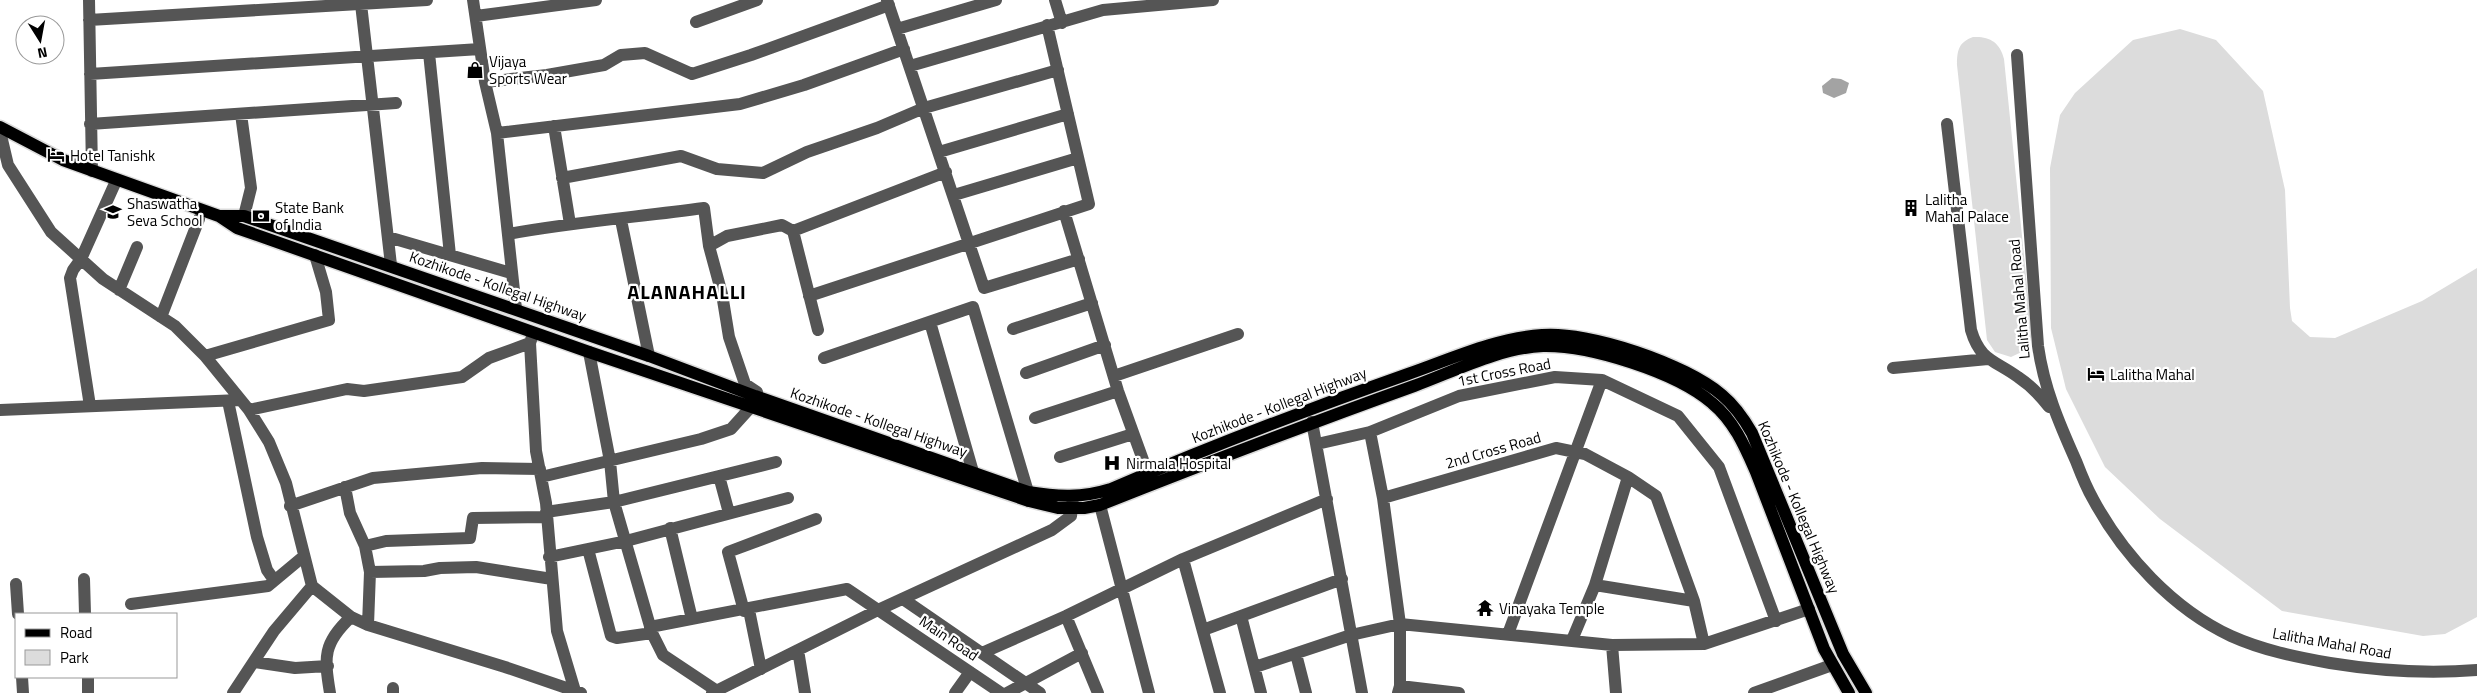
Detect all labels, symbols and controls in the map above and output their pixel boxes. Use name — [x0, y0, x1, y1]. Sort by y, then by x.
north arrow — [15, 15, 65, 65]
text: N — [36, 42, 49, 64]
place label: Vijaya Sports Wear — [489, 50, 567, 90]
shop icon: Vijaya Sports Wear — [465, 60, 485, 80]
place label: Hotel Tanishk — [70, 144, 155, 167]
hotel icon: Hotel Tanishk — [46, 145, 66, 165]
place label: Lalitha Mahal Palace — [1925, 188, 2009, 228]
place label: Shaswatha Seva School — [127, 192, 203, 232]
place label: State Bank of India — [275, 196, 344, 236]
building icon: Lalitha Mahal Palace — [1901, 198, 1921, 218]
school or university icon: Shaswatha Seva School — [103, 202, 123, 222]
bank icon: State Bank of India — [251, 206, 271, 226]
street label: Lalitha Mahal Road — [2002, 238, 2036, 360]
street label: Kozhikode - Kollegal Highway — [406, 245, 590, 327]
district label: ALANAHALLI — [627, 276, 747, 307]
street label: 1st Cross Road — [1455, 352, 1553, 392]
street label: Kozhikode - Kollegal Highway — [1188, 361, 1370, 449]
place label: Lalitha Mahal — [2110, 363, 2195, 386]
hotel icon: Lalitha Mahal — [2086, 364, 2106, 384]
street label: Kozhikode - Kollegal Highway — [787, 381, 971, 463]
street label: Kozhikode - Kollegal Highway — [1752, 417, 1846, 597]
street label: 2nd Cross Road — [1442, 425, 1544, 475]
place label: Nirmala Hospital — [1126, 452, 1231, 475]
hospital icon: Nirmala Hospital — [1102, 453, 1122, 473]
place label: Vinayaka Temple — [1499, 597, 1605, 620]
temple icon: Vinayaka Temple — [1475, 598, 1495, 618]
street label: Main Road — [915, 610, 983, 666]
legend — [15, 613, 178, 678]
text: Road — [60, 621, 92, 644]
street label: Lalitha Mahal Road — [2271, 621, 2393, 665]
text: Park — [60, 646, 89, 669]

